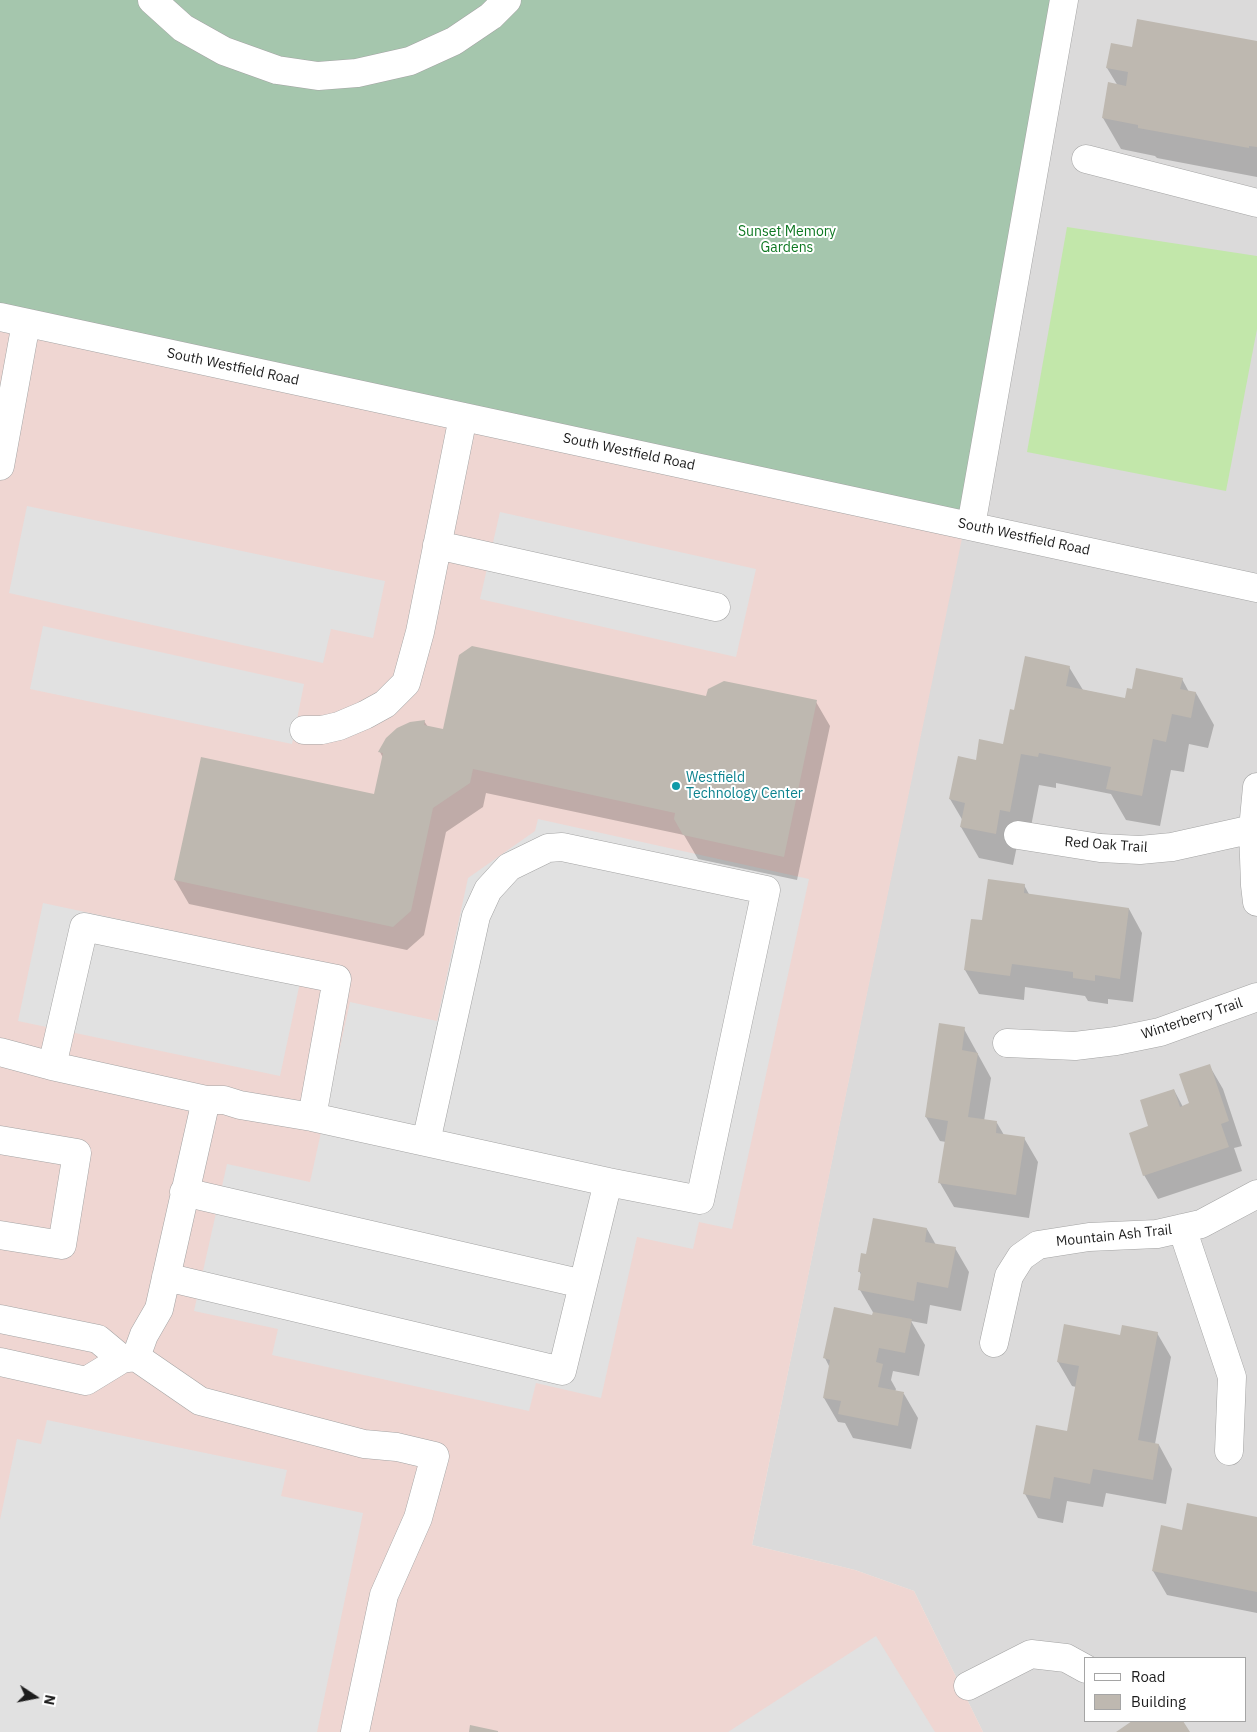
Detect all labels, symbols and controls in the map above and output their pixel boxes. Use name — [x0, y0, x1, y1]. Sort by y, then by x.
park label: Sunset Memory Gardens — [738, 224, 836, 256]
street label: South Westfield Road — [165, 345, 301, 389]
street label: South Westfield Road — [561, 430, 697, 474]
street label: South Westfield Road — [956, 515, 1092, 559]
place label: Westfield Technology Center — [686, 770, 803, 802]
marker: Westfield Technology Center — [670, 780, 682, 792]
street label: Red Oak Trail — [1064, 834, 1148, 856]
street label: Winterberry Trail — [1139, 995, 1245, 1043]
street label: Mountain Ash Trail — [1055, 1222, 1173, 1250]
legend — [1084, 1657, 1247, 1722]
text: Road — [1131, 1667, 1166, 1686]
north arrow — [10, 1672, 60, 1722]
text: Building — [1131, 1692, 1186, 1711]
text: N — [40, 1693, 60, 1707]

